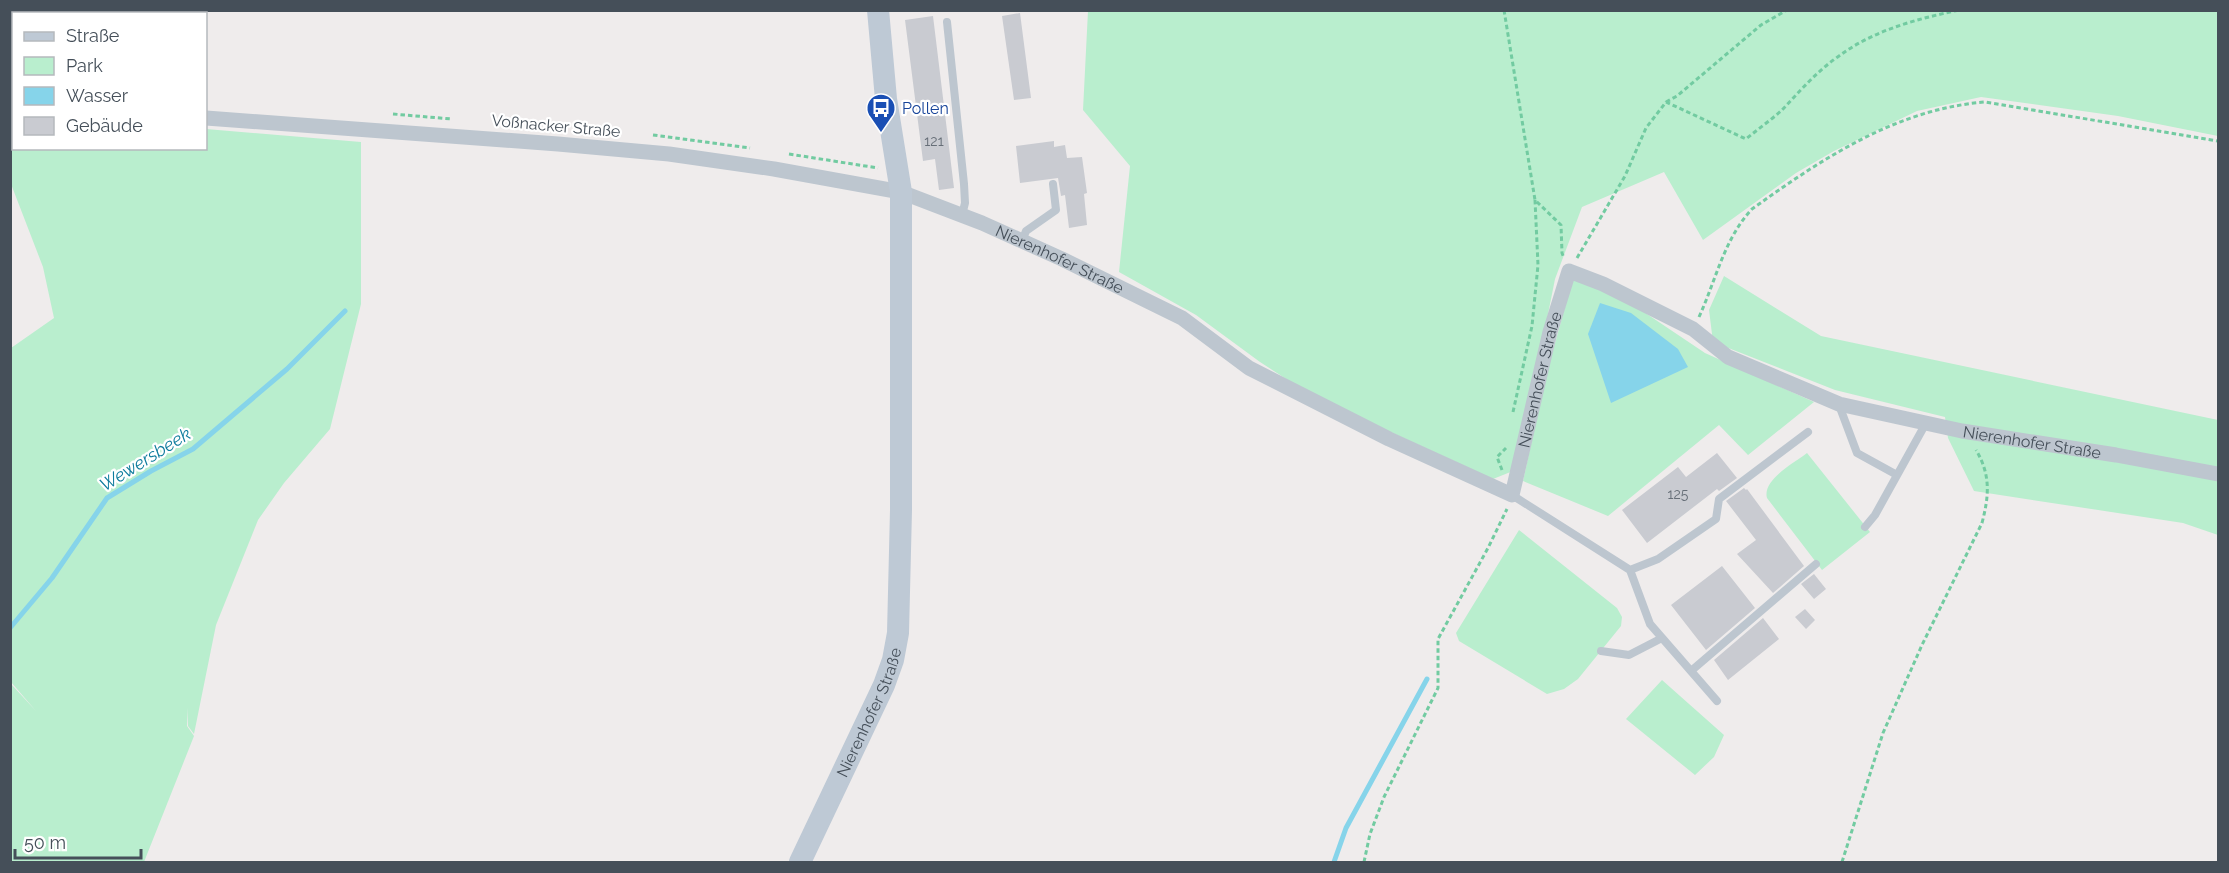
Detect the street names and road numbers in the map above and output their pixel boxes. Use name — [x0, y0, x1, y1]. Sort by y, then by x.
street label: Voßnacker Straße — [491, 111, 621, 141]
street label: Nierenhofer Straße — [993, 221, 1127, 297]
street label: Nierenhofer Straße — [1514, 309, 1565, 450]
street label: Nierenhofer Straße — [1962, 422, 2102, 462]
street label: Nierenhofer Straße — [832, 646, 905, 780]

